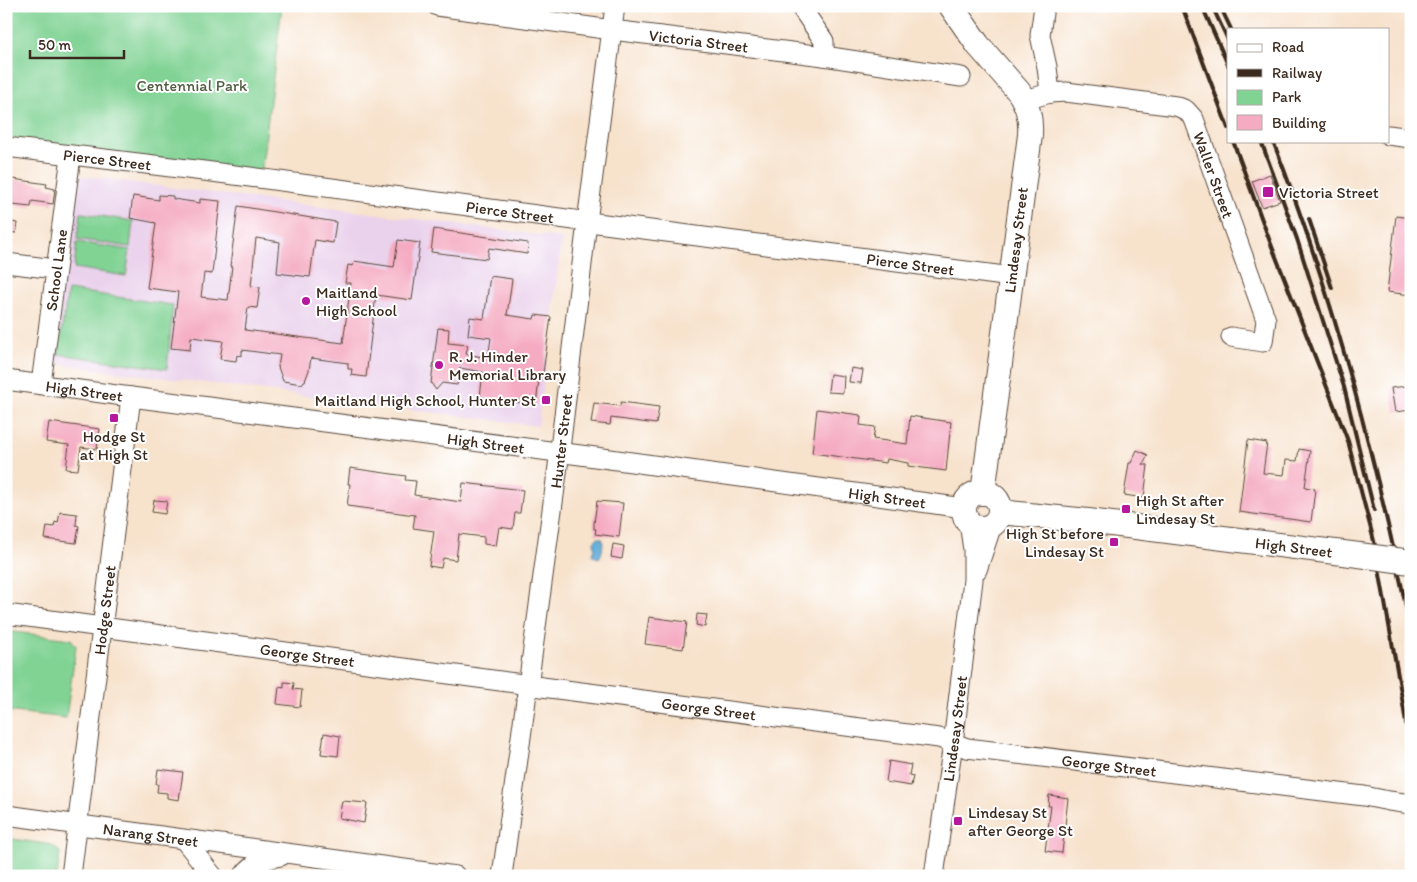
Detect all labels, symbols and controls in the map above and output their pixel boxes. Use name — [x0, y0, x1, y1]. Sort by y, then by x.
street label: Victoria Street — [648, 25, 750, 56]
scale bar — [30, 28, 124, 60]
legend — [1227, 28, 1390, 142]
text: 50 m — [38, 36, 71, 54]
text: Road — [1272, 38, 1305, 56]
text: Railway — [1272, 64, 1322, 82]
park label: Centennial Park — [137, 76, 248, 95]
text: Park — [1272, 88, 1302, 106]
text: Building — [1272, 114, 1326, 132]
street label: Waller Street — [1190, 129, 1238, 221]
street label: Pierce Street — [62, 145, 152, 174]
place label: Victoria Street — [1279, 183, 1379, 202]
marker: Victoria Street — [1261, 185, 1275, 199]
street label: Lindesay Street — [1000, 186, 1032, 294]
street label: Pierce Street — [465, 196, 555, 227]
street label: School Lane — [41, 228, 71, 312]
street label: Pierce Street — [865, 249, 956, 279]
place label: Maitland High School — [316, 283, 398, 320]
marker: Maitland High School — [300, 295, 312, 307]
place label: R. J. Hinder Memorial Library — [449, 347, 567, 384]
marker: R. J. Hinder Memorial Library — [433, 359, 445, 371]
street label: High Street — [44, 376, 124, 405]
place label: Maitland High School, Hunter St — [315, 391, 536, 410]
street label: Hunter Street — [546, 393, 576, 489]
marker: Maitland High School, Hunter St — [540, 394, 552, 406]
marker: Hodge St at High St — [108, 412, 120, 424]
place label: Hodge St at High St — [80, 427, 148, 464]
street label: High Street — [446, 428, 526, 457]
street label: High Street — [847, 483, 927, 512]
place label: High St after Lindesay St — [1136, 491, 1224, 528]
marker: High St after Lindesay St — [1120, 503, 1132, 515]
place label: High St before Lindesay St — [1006, 524, 1104, 561]
street label: High Street — [1254, 533, 1334, 561]
marker: High St before Lindesay St — [1108, 536, 1120, 548]
street label: Hodge Street — [89, 564, 119, 656]
street label: George Street — [259, 639, 356, 671]
street label: Lindesay Street — [938, 674, 971, 783]
street label: George Street — [660, 693, 757, 724]
street label: George Street — [1061, 750, 1157, 780]
place label: Lindesay St after George St — [968, 803, 1073, 840]
marker: Lindesay St after George St — [952, 815, 964, 827]
street label: Narang Street — [102, 819, 200, 850]

